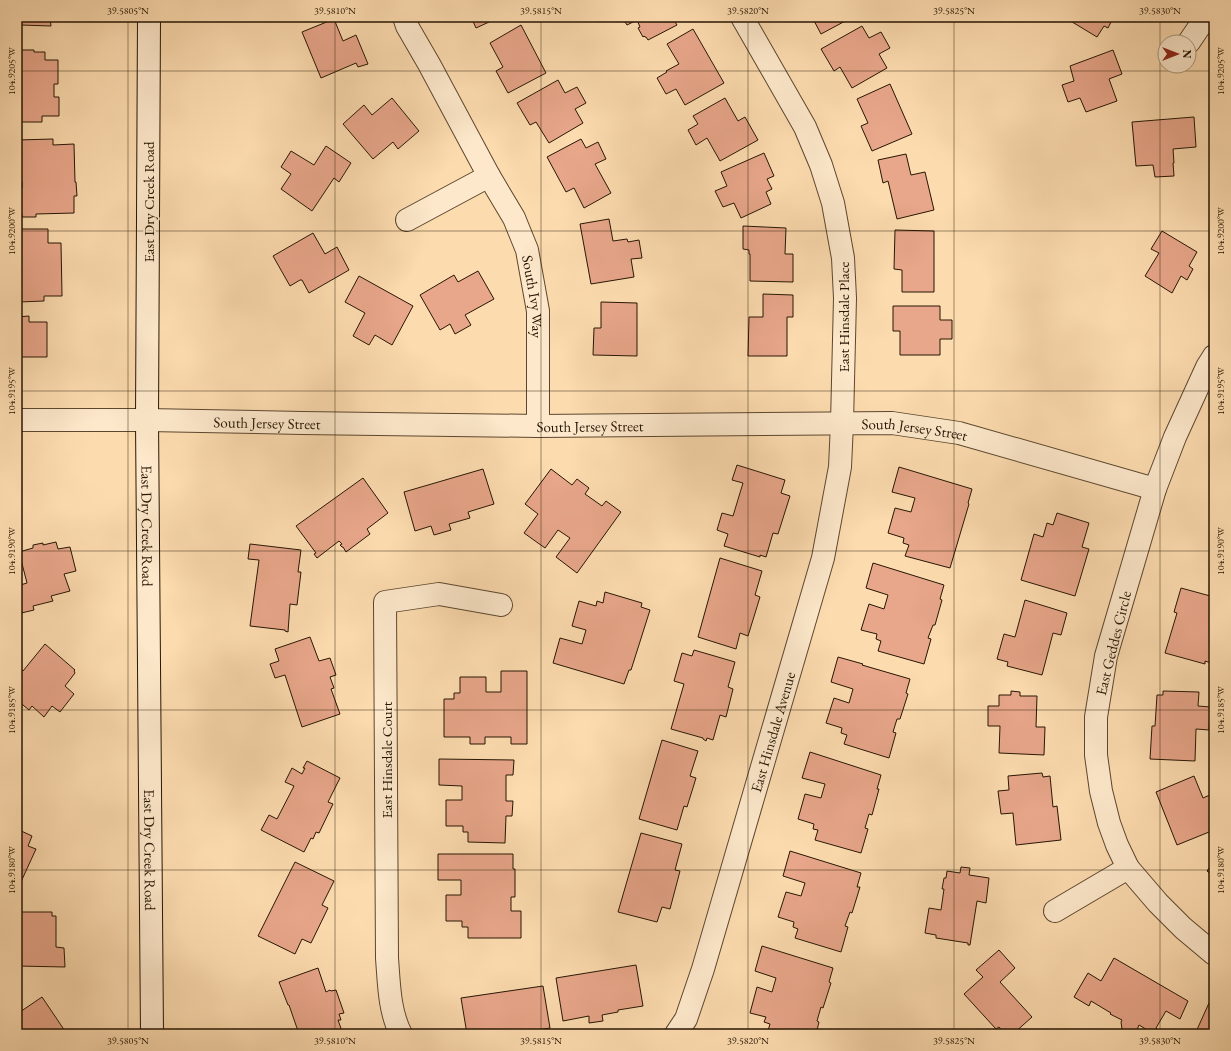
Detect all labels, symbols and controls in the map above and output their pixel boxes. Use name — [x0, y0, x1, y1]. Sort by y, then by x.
text: 39.5805°N — [107, 4, 149, 17]
text: 39.5810°N — [314, 4, 356, 17]
text: 39.5815°N — [520, 4, 562, 17]
text: 39.5820°N — [727, 4, 769, 17]
text: 39.5825°N — [933, 4, 975, 17]
text: 39.5830°N — [1139, 4, 1181, 17]
north arrow — [1157, 34, 1197, 74]
text: 104.9205°W — [5, 46, 18, 95]
text: 104.9205°W — [1214, 46, 1227, 95]
text: N — [1180, 50, 1194, 59]
street label: East Dry Creek Road — [139, 141, 158, 263]
text: 104.9200°W — [5, 206, 18, 255]
text: 104.9200°W — [1214, 206, 1227, 255]
street label: South Ivy Way — [519, 253, 548, 338]
street label: East Hinsdale Place — [834, 261, 853, 372]
text: 104.9195°W — [5, 366, 18, 415]
text: 104.9195°W — [1214, 366, 1227, 415]
street label: South Jersey Street — [213, 412, 321, 433]
street label: South Jersey Street — [861, 413, 970, 445]
street label: South Jersey Street — [536, 416, 644, 436]
street label: East Dry Creek Road — [138, 465, 158, 587]
text: 104.9190°W — [5, 526, 18, 575]
text: 104.9190°W — [1214, 526, 1227, 575]
street label: East Geddes Circle — [1091, 589, 1135, 697]
street label: East Hinsdale Avenue — [746, 669, 799, 794]
text: 104.9185°W — [5, 685, 18, 734]
text: 104.9185°W — [1214, 685, 1227, 734]
street label: East Hinsdale Court — [377, 701, 396, 818]
street label: East Dry Creek Road — [141, 789, 160, 911]
text: 104.9180°W — [5, 845, 18, 894]
text: 104.9180°W — [1214, 845, 1227, 894]
text: 39.5805°N — [107, 1034, 149, 1047]
text: 39.5810°N — [314, 1034, 356, 1047]
text: 39.5815°N — [520, 1034, 562, 1047]
text: 39.5820°N — [727, 1034, 769, 1047]
text: 39.5825°N — [933, 1034, 975, 1047]
text: 39.5830°N — [1139, 1034, 1181, 1047]

